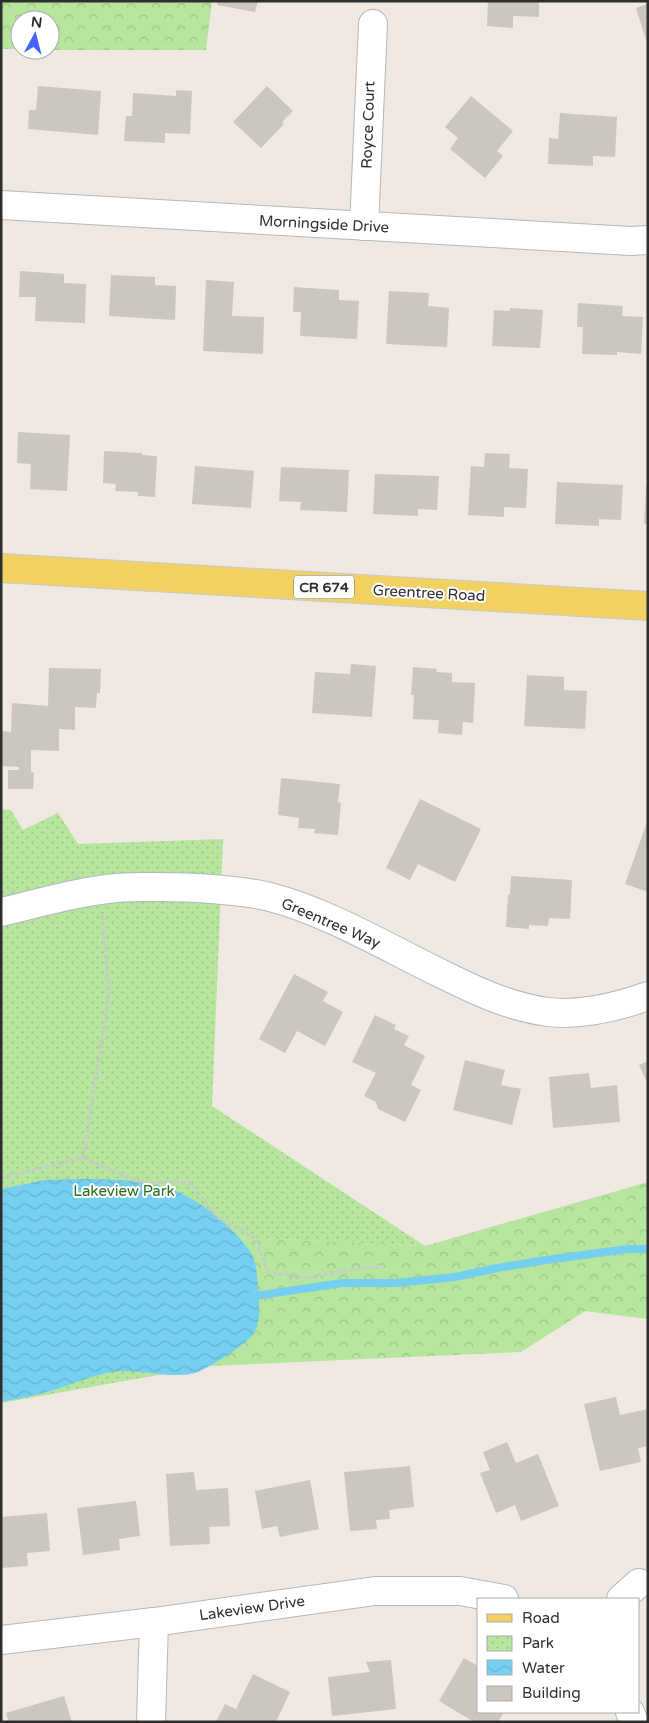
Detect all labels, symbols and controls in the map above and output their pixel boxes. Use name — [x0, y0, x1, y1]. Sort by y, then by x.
north arrow — [10, 10, 60, 60]
text: N — [30, 13, 43, 32]
street label: Royce Court — [357, 81, 379, 169]
street label: Morningside Drive — [258, 212, 390, 236]
road number: CR 674 — [294, 576, 354, 598]
street label: Greentree Road — [372, 581, 486, 605]
street label: Greentree Way — [279, 894, 383, 952]
park label: Lakeview Park — [73, 1182, 175, 1200]
street label: Lakeview Drive — [198, 1592, 306, 1624]
legend — [477, 1598, 639, 1713]
text: Road — [522, 1609, 560, 1627]
text: Park — [522, 1634, 554, 1652]
text: Water — [522, 1659, 565, 1677]
text: Building — [522, 1684, 581, 1702]

